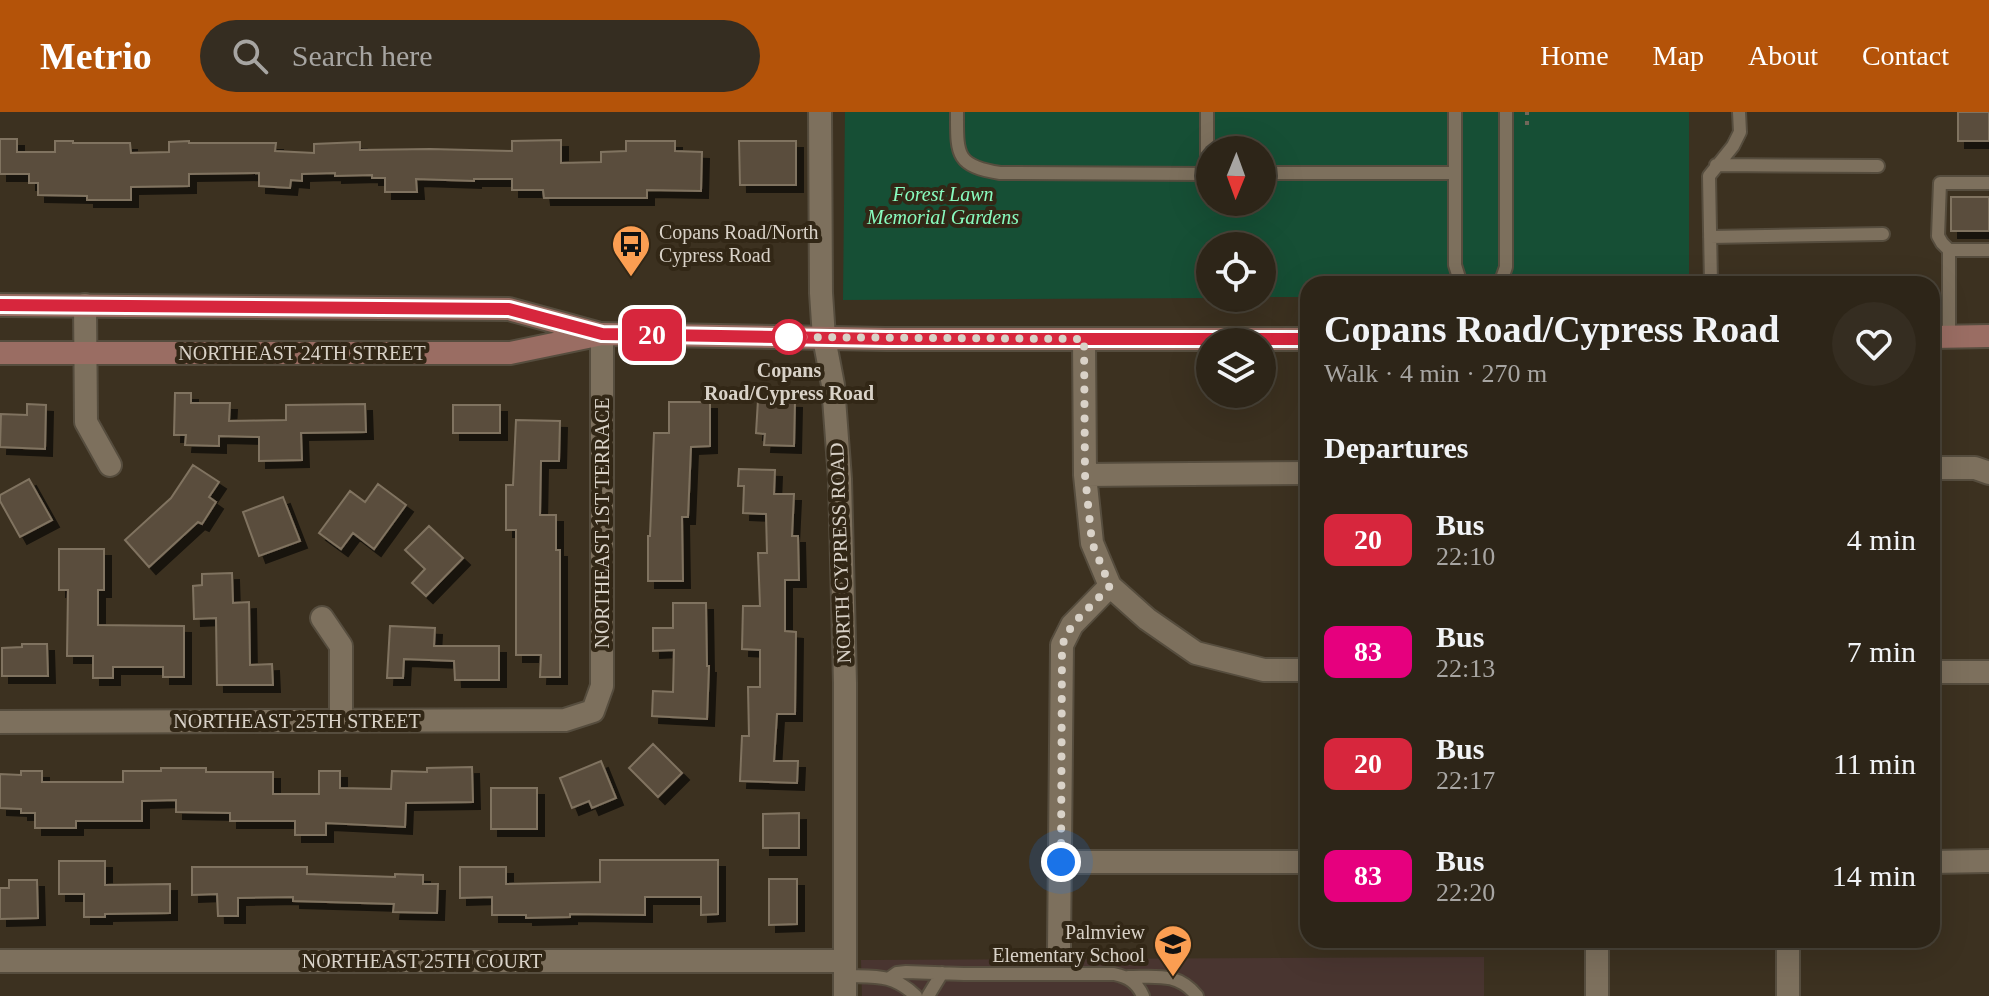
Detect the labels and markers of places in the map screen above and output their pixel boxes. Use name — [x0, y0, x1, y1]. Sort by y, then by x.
place label: Copans Road/North Cypress Road — [659, 221, 818, 267]
bus stop icon: Copans Road/North Cypress Road — [610, 223, 652, 278]
marker: Copans Road/Cypress Road — [772, 320, 806, 354]
place label: Copans Road/Cypress Road — [704, 359, 874, 405]
place label: Palmview Elementary School — [992, 921, 1146, 967]
school or university icon: Palmview Elementary School — [1152, 923, 1194, 978]

